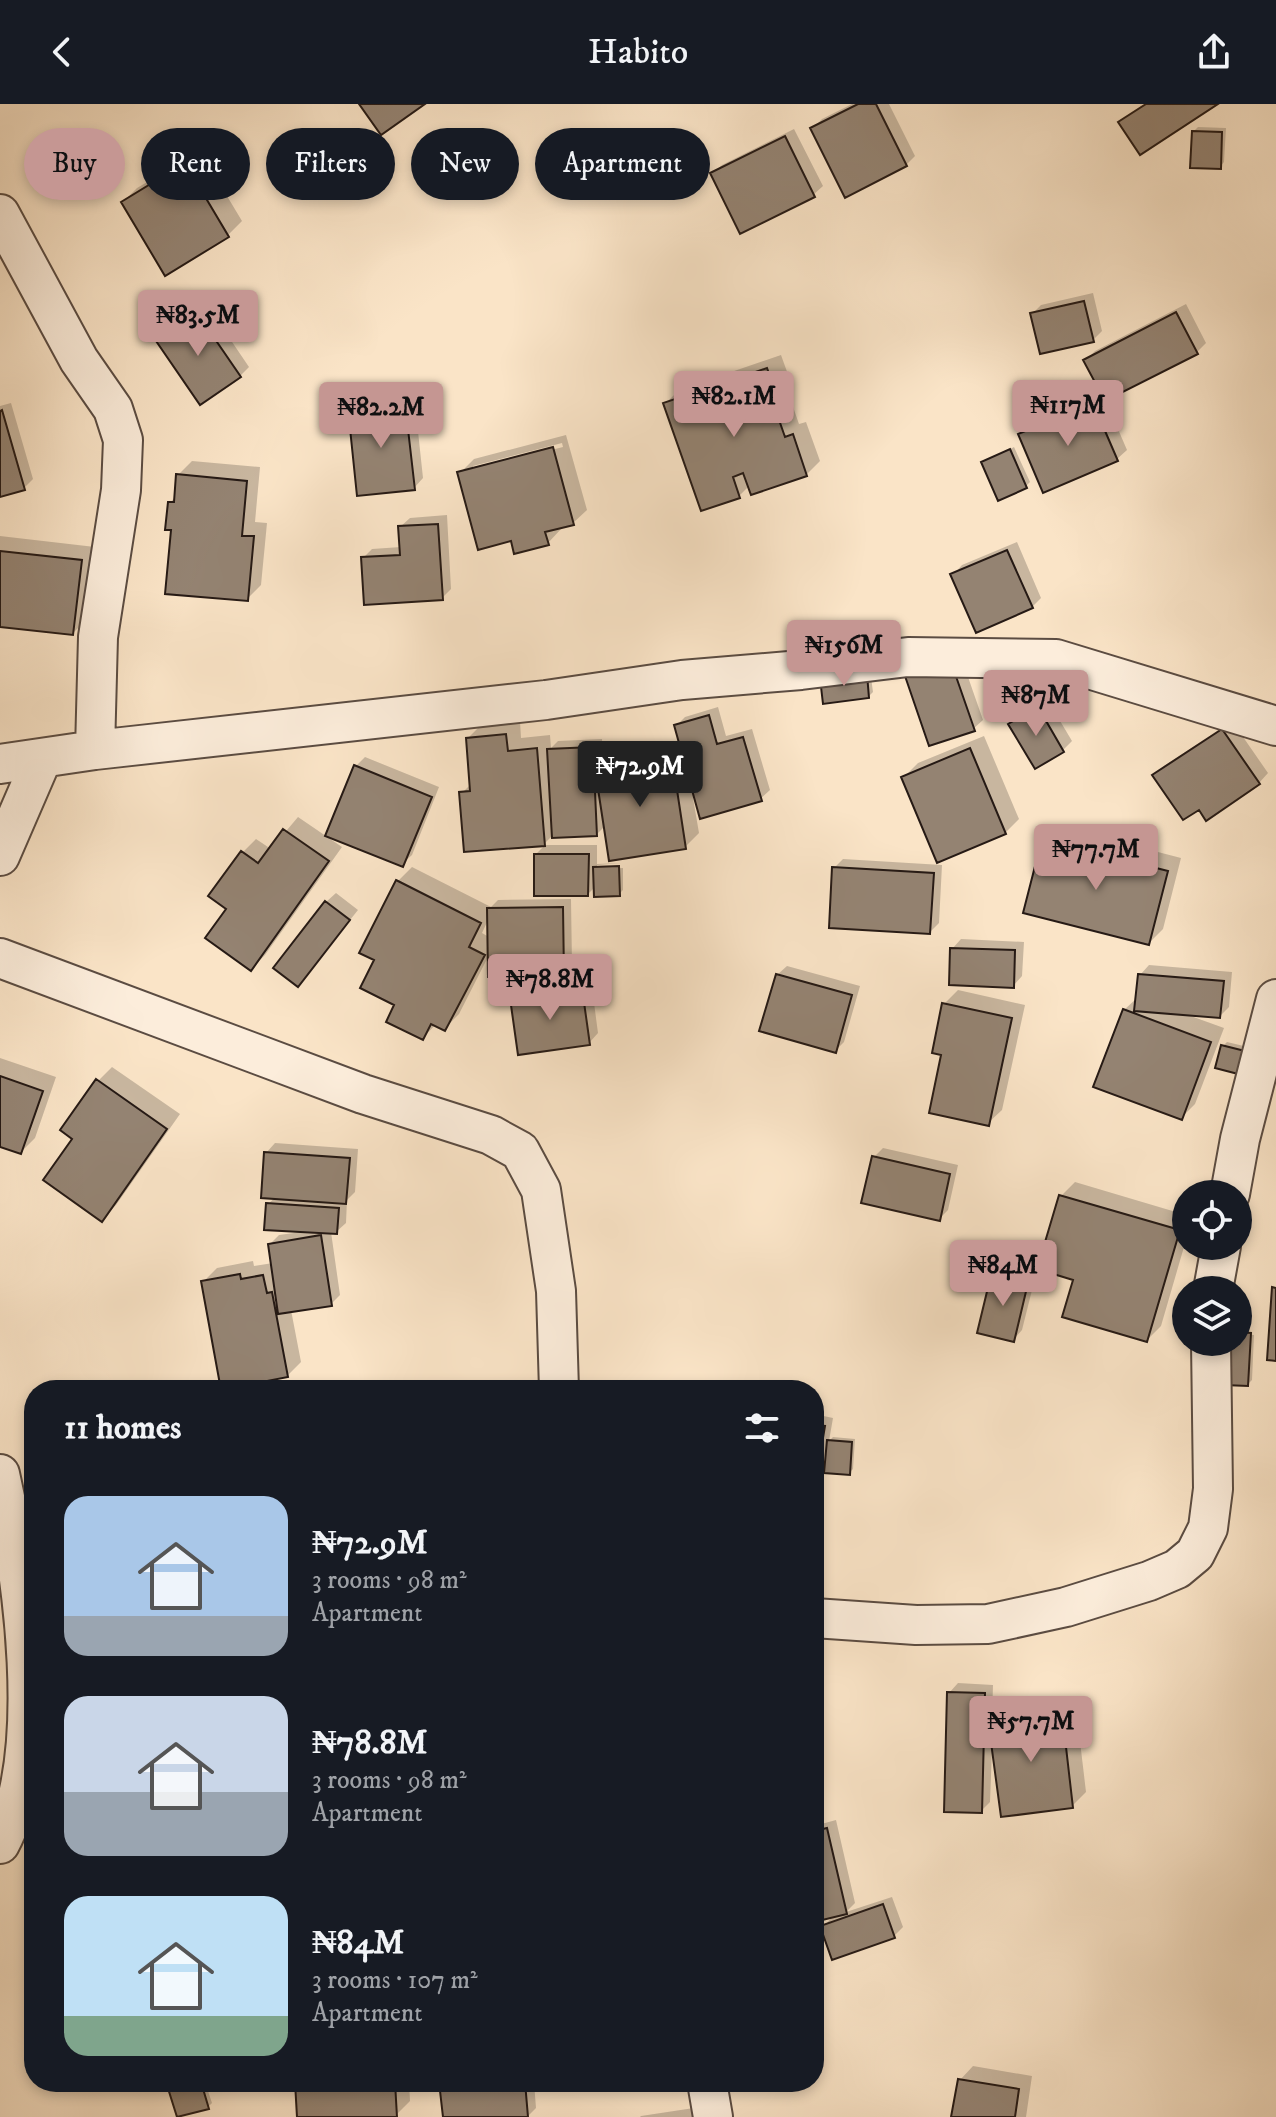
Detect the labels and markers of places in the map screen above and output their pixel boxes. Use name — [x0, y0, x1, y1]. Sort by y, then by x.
pin: ₦83.5M — [133, 290, 263, 358]
pin: ₦82.1M — [669, 371, 799, 439]
pin: ₦117M — [1012, 380, 1124, 448]
pin: ₦82.2M — [316, 382, 446, 450]
pin: ₦156M — [788, 620, 900, 688]
pin: ₦87M — [989, 670, 1083, 738]
pin: ₦72.9M — [575, 741, 705, 809]
pin: ₦77.7M — [1031, 824, 1161, 892]
pin: ₦78.8M — [485, 954, 615, 1022]
pin: ₦84M — [956, 1240, 1050, 1308]
pin: ₦57.7M — [966, 1696, 1096, 1764]

